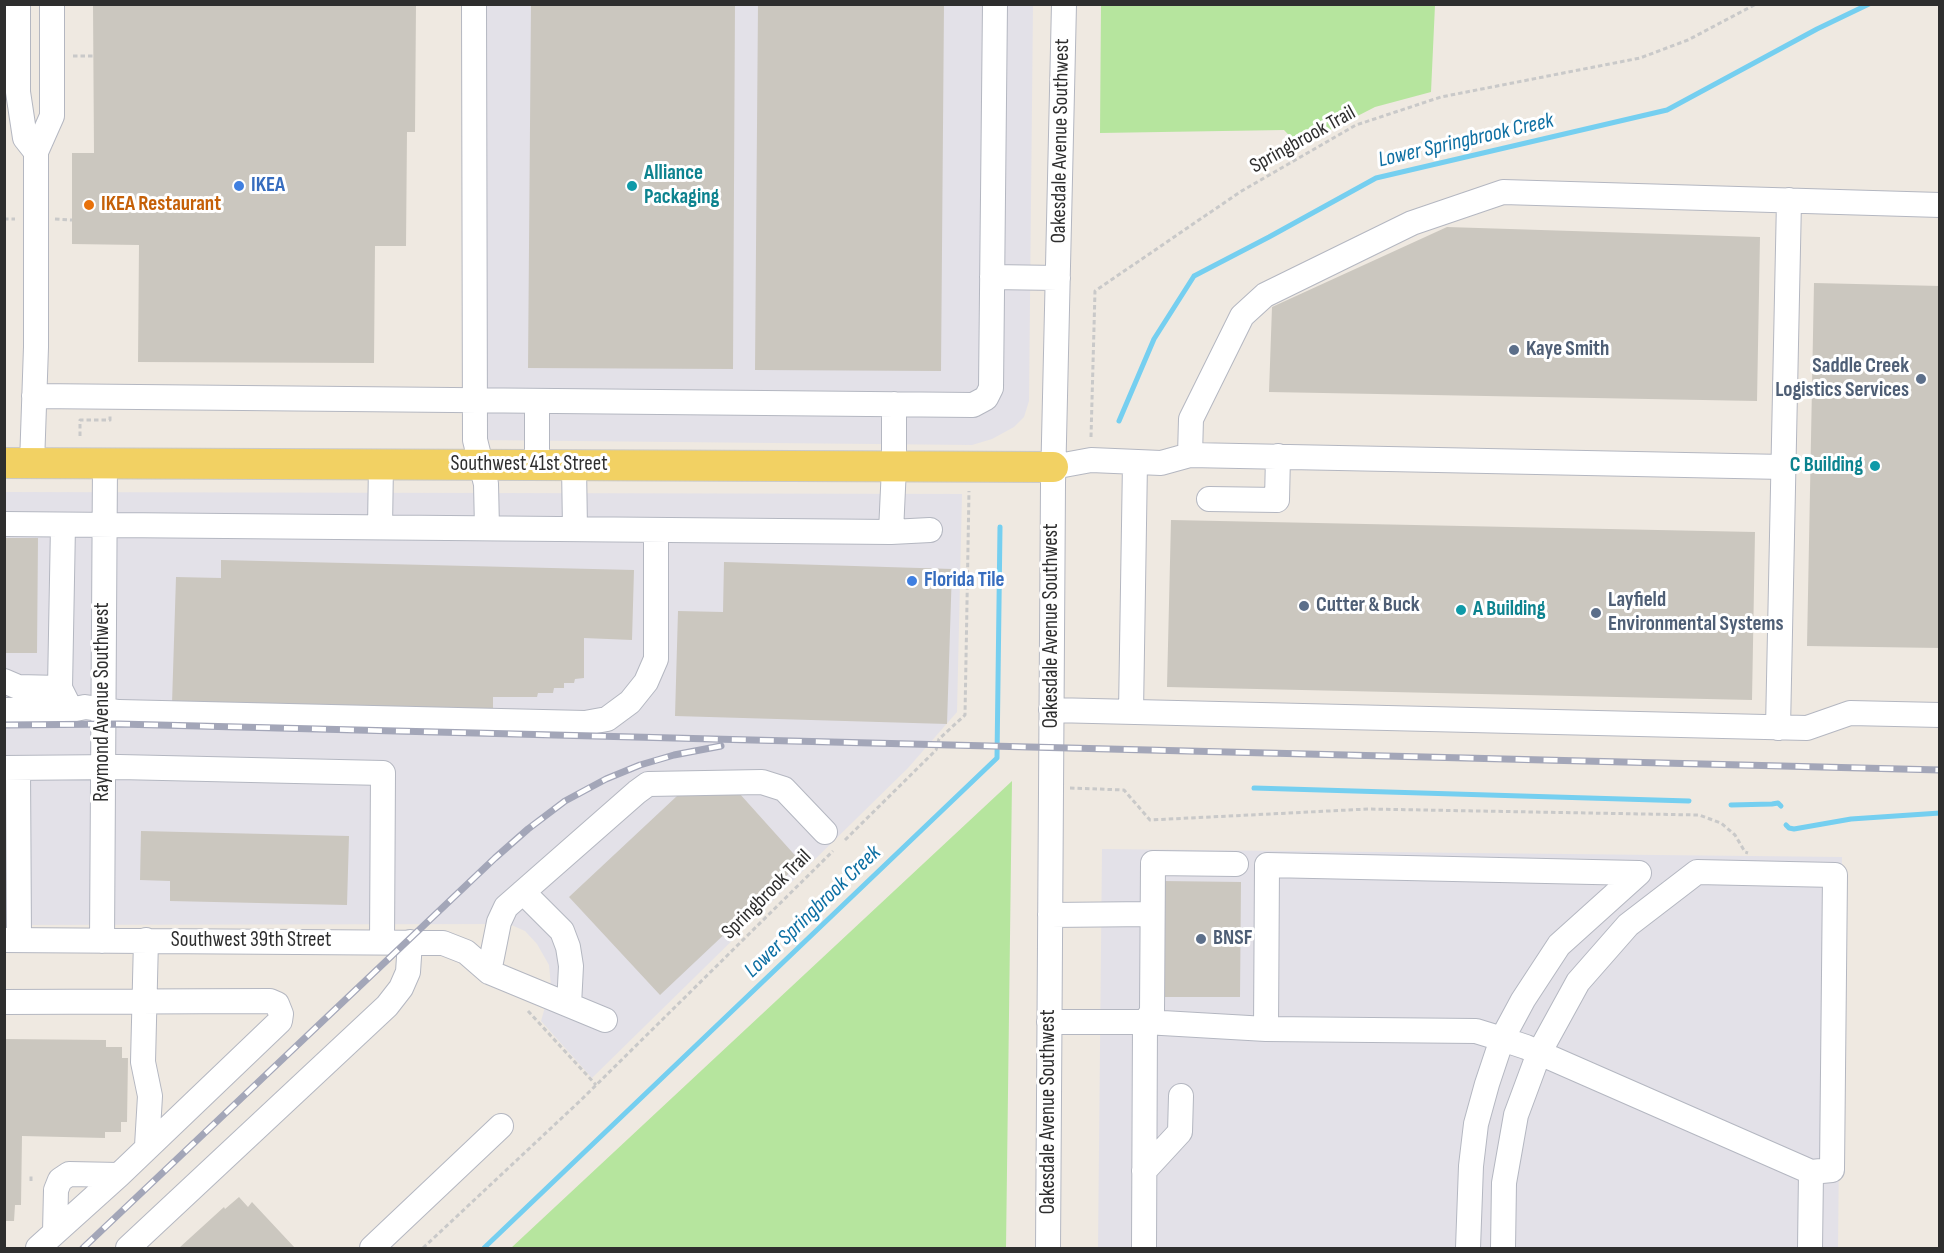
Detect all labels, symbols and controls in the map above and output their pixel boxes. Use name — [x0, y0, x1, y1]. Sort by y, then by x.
street label: Oakesdale Avenue Southwest — [1047, 38, 1075, 244]
street label: Springbrook Trail — [1246, 101, 1360, 179]
water label: Lower Springbrook Creek — [1376, 108, 1556, 174]
place label: Alliance Packaging — [644, 161, 719, 211]
place label: IKEA — [251, 173, 285, 199]
marker: IKEA — [232, 179, 246, 193]
marker: Alliance Packaging — [625, 179, 639, 193]
place label: IKEA Restaurant — [101, 192, 221, 218]
marker: IKEA Restaurant — [82, 198, 96, 212]
place label: Kaye Smith — [1526, 337, 1609, 363]
marker: Kaye Smith — [1507, 343, 1521, 357]
place label: Saddle Creek Logistics Services — [1775, 354, 1909, 404]
marker: Saddle Creek Logistics Services — [1914, 372, 1928, 386]
street label: Southwest 41st Street — [450, 452, 608, 478]
place label: C Building — [1790, 453, 1863, 479]
marker: C Building — [1868, 459, 1882, 473]
street label: Oakesdale Avenue Southwest — [1039, 523, 1065, 729]
place label: Florida Tile — [924, 568, 1004, 594]
marker: Florida Tile — [905, 574, 919, 588]
place label: Layfield Environmental Systems — [1608, 588, 1783, 638]
place label: Cutter & Buck — [1316, 593, 1420, 619]
place label: A Building — [1473, 597, 1546, 623]
marker: Cutter & Buck — [1297, 599, 1311, 613]
street label: Raymond Avenue Southwest — [90, 602, 116, 802]
marker: A Building — [1454, 603, 1468, 617]
marker: Layfield Environmental Systems — [1589, 606, 1603, 620]
water label: Lower Springbrook Creek — [739, 840, 887, 984]
street label: Springbrook Trail — [717, 845, 817, 945]
place label: BNSF — [1213, 926, 1252, 952]
street label: Southwest 39th Street — [171, 928, 331, 954]
marker: BNSF — [1194, 932, 1208, 946]
street label: Oakesdale Avenue Southwest — [1036, 1009, 1062, 1215]

